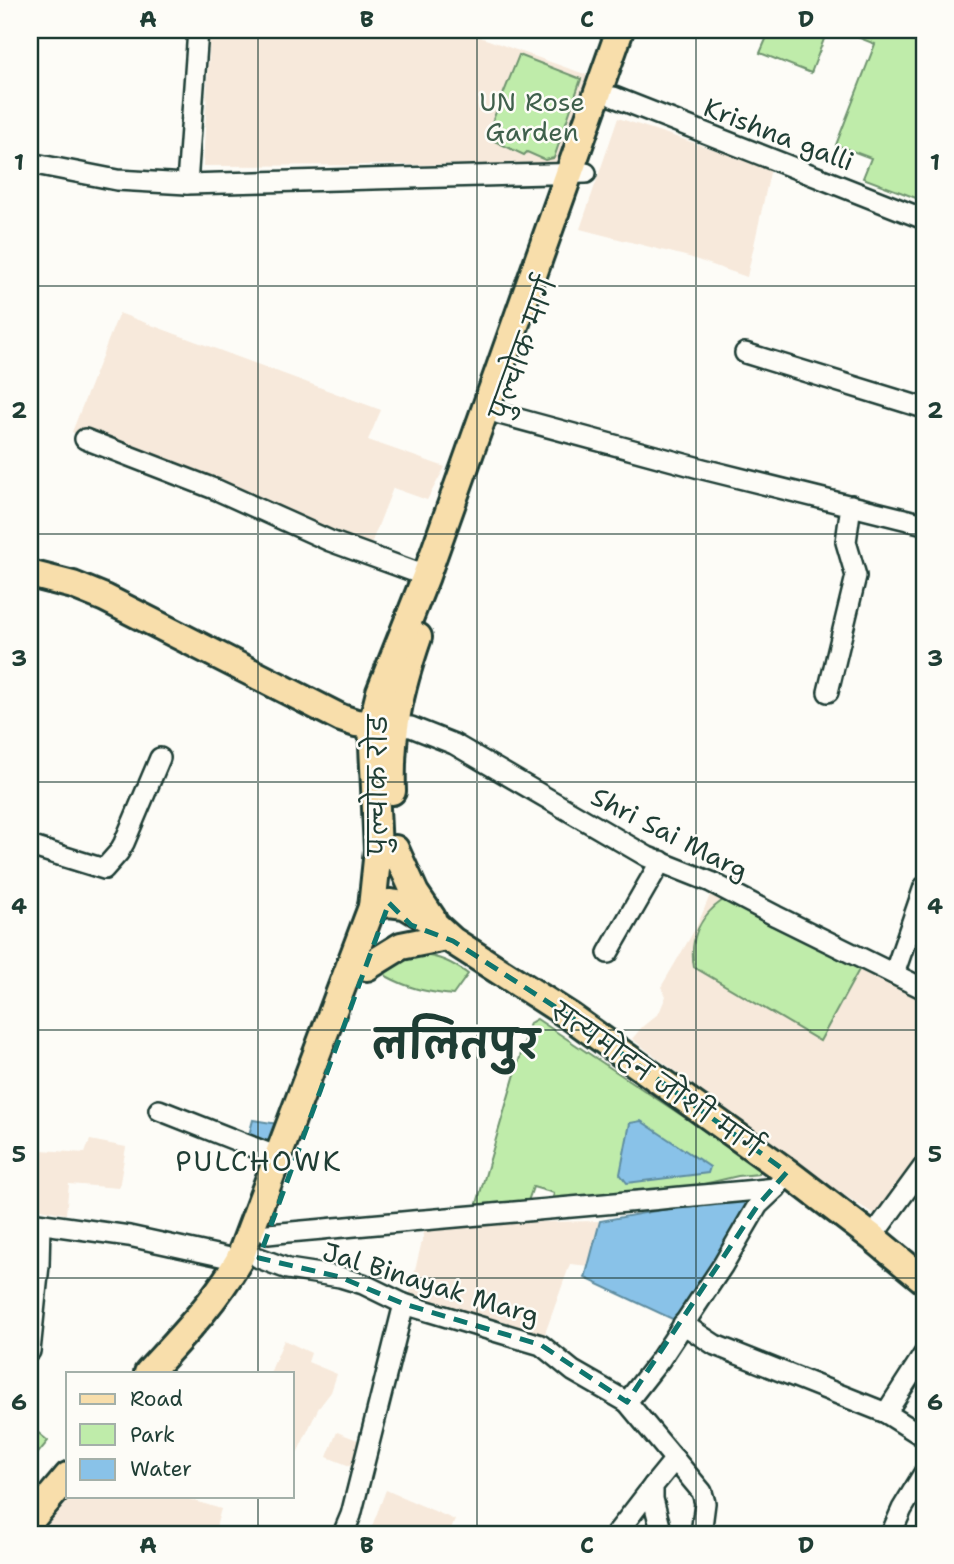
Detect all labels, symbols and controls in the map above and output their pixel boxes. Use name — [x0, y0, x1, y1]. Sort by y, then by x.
text: A — [139, 4, 157, 34]
text: B — [360, 4, 374, 34]
text: C — [580, 4, 594, 34]
text: D — [798, 4, 814, 34]
park label: UN Rose Garden — [479, 84, 585, 149]
street label: Krishna galli — [699, 89, 859, 179]
text: 1 — [14, 147, 24, 177]
text: 1 — [930, 147, 940, 177]
street label: पुल्चोक मार्ग — [479, 270, 567, 426]
text: 2 — [11, 395, 27, 425]
text: 2 — [927, 395, 943, 425]
text: 3 — [11, 643, 27, 673]
text: 3 — [927, 643, 943, 673]
street label: पुल्चोक रोड — [358, 713, 397, 857]
street label: Shri Sai Marg — [585, 778, 755, 888]
text: 4 — [11, 891, 27, 921]
text: 4 — [927, 891, 943, 921]
street label: सत्यमोहन जोशी मार्ग — [543, 991, 771, 1166]
district label: ललितपुर — [371, 1013, 542, 1075]
text: 5 — [12, 1139, 26, 1169]
text: 5 — [928, 1139, 942, 1169]
district label: PULCHOWK — [175, 1142, 343, 1180]
street label: Jal Binayak Marg — [318, 1233, 544, 1333]
legend — [66, 1372, 294, 1498]
text: Road — [130, 1385, 183, 1413]
text: 6 — [11, 1387, 27, 1417]
text: 6 — [927, 1387, 943, 1417]
text: Park — [130, 1421, 175, 1449]
text: Water — [130, 1455, 192, 1483]
text: A — [139, 1530, 157, 1560]
text: B — [360, 1530, 374, 1560]
text: C — [580, 1530, 594, 1560]
text: D — [798, 1530, 814, 1560]

